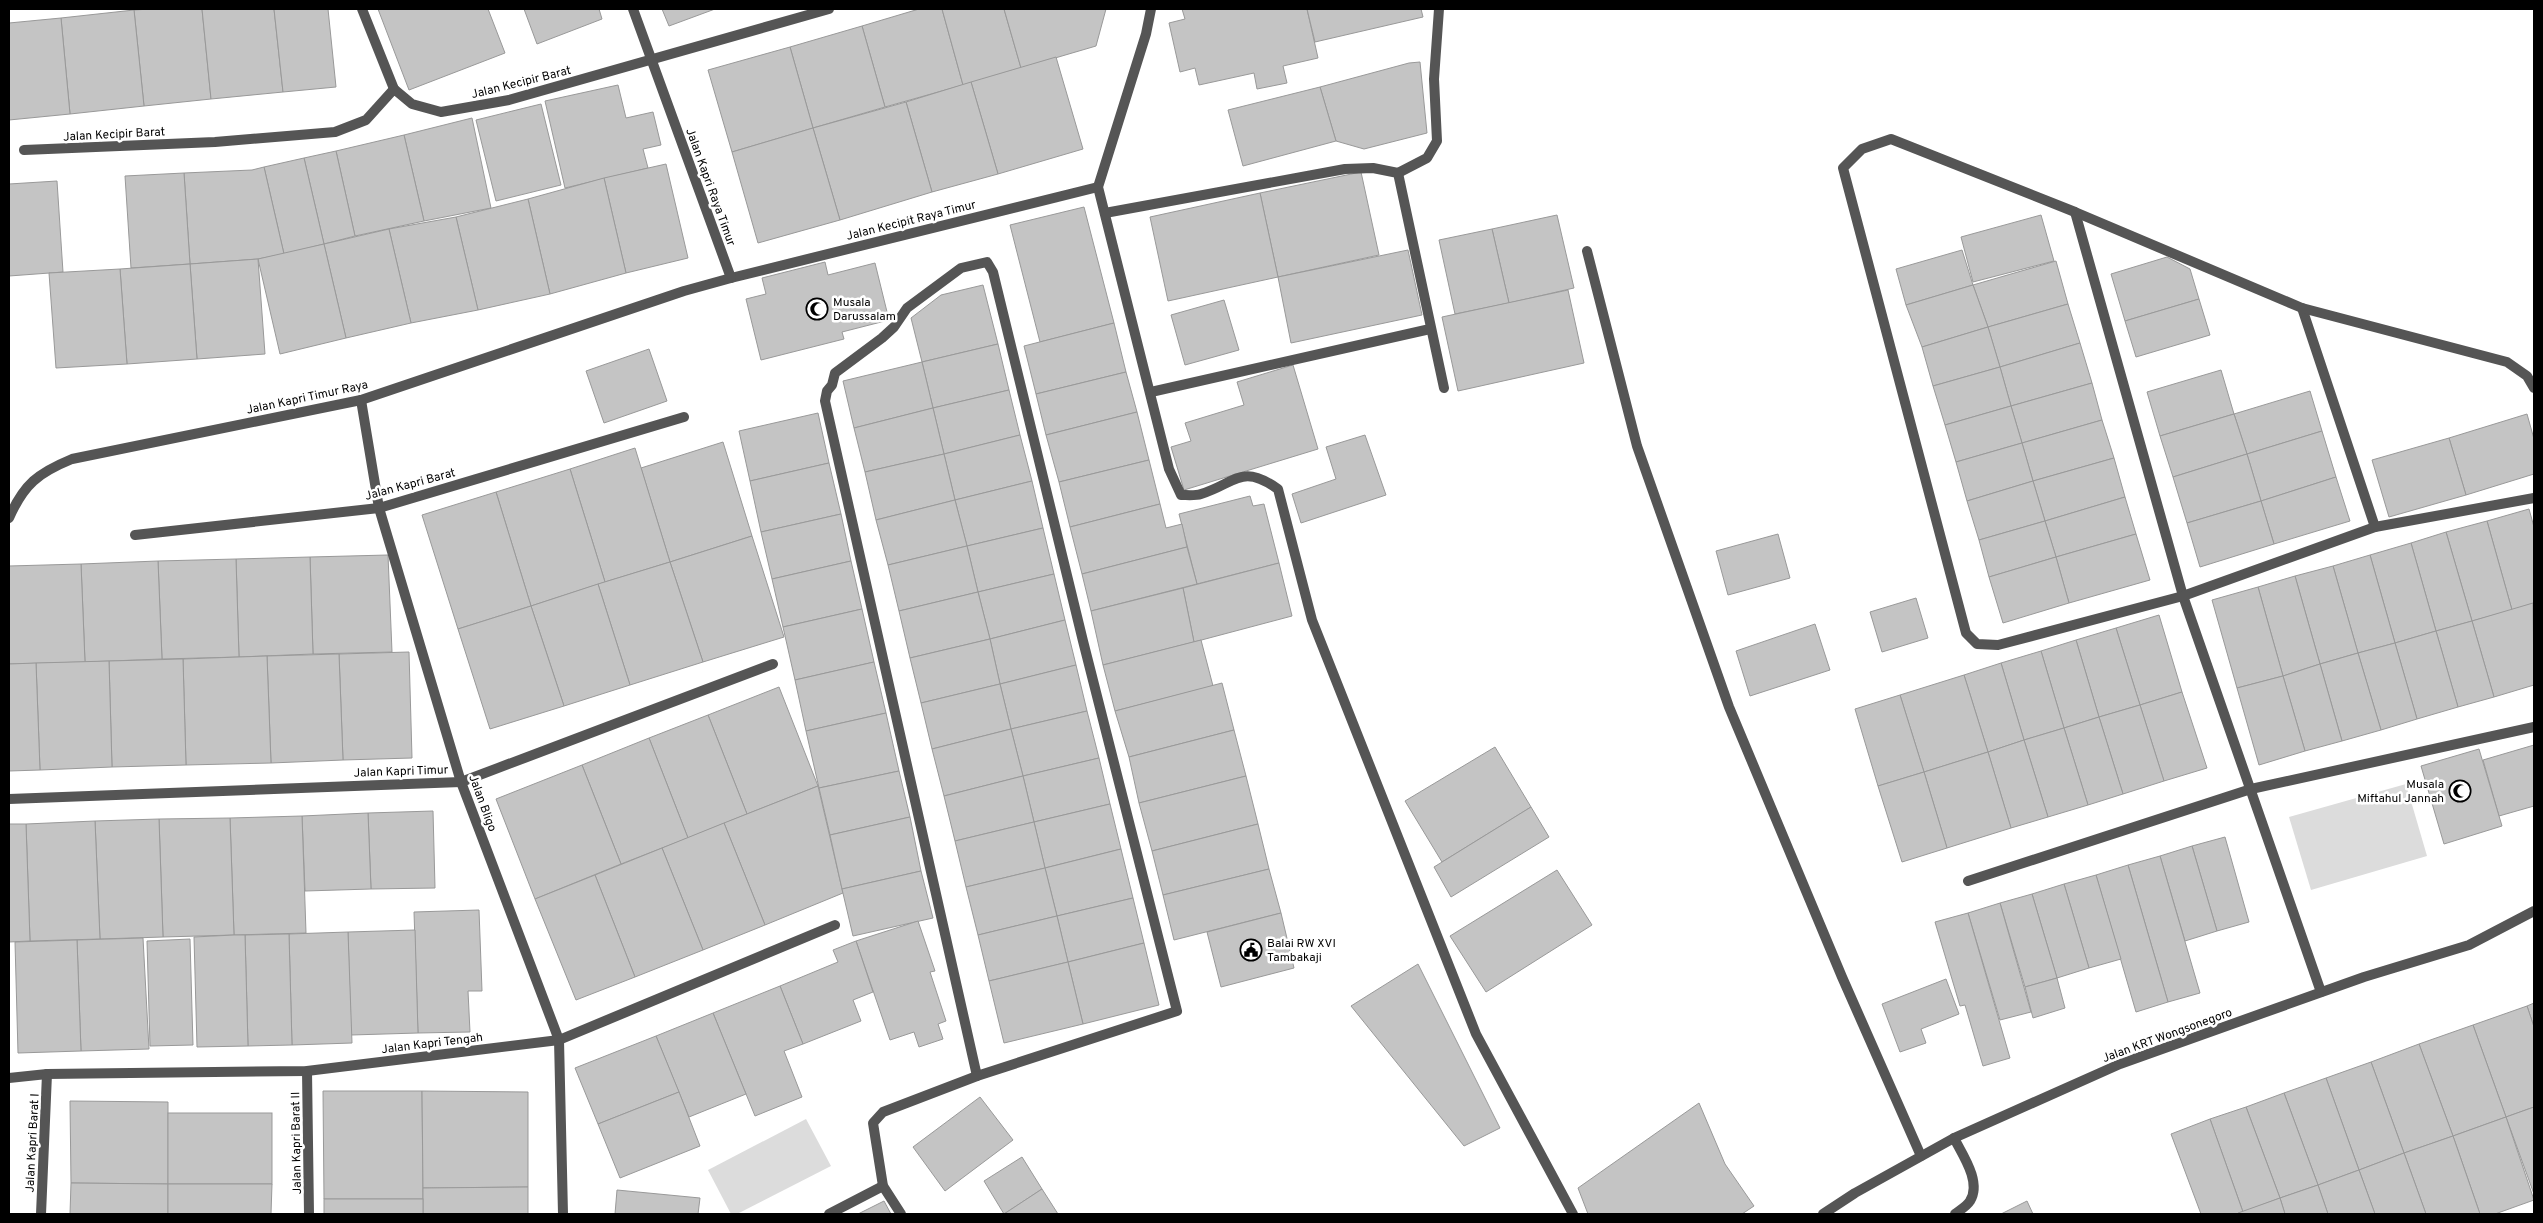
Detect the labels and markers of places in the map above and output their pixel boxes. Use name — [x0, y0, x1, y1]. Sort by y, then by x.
place label: Musala Darussalam — [833, 295, 896, 325]
mosque icon: Musala Darussalam — [805, 297, 829, 321]
place label: Musala Miftahul Jannah — [2357, 777, 2444, 807]
mosque icon: Musala Miftahul Jannah — [2448, 779, 2472, 803]
place label: Balai RW XVI Tambakaji — [1267, 936, 1336, 966]
public building icon: Balai RW XVI Tambakaji — [1239, 938, 1263, 962]

